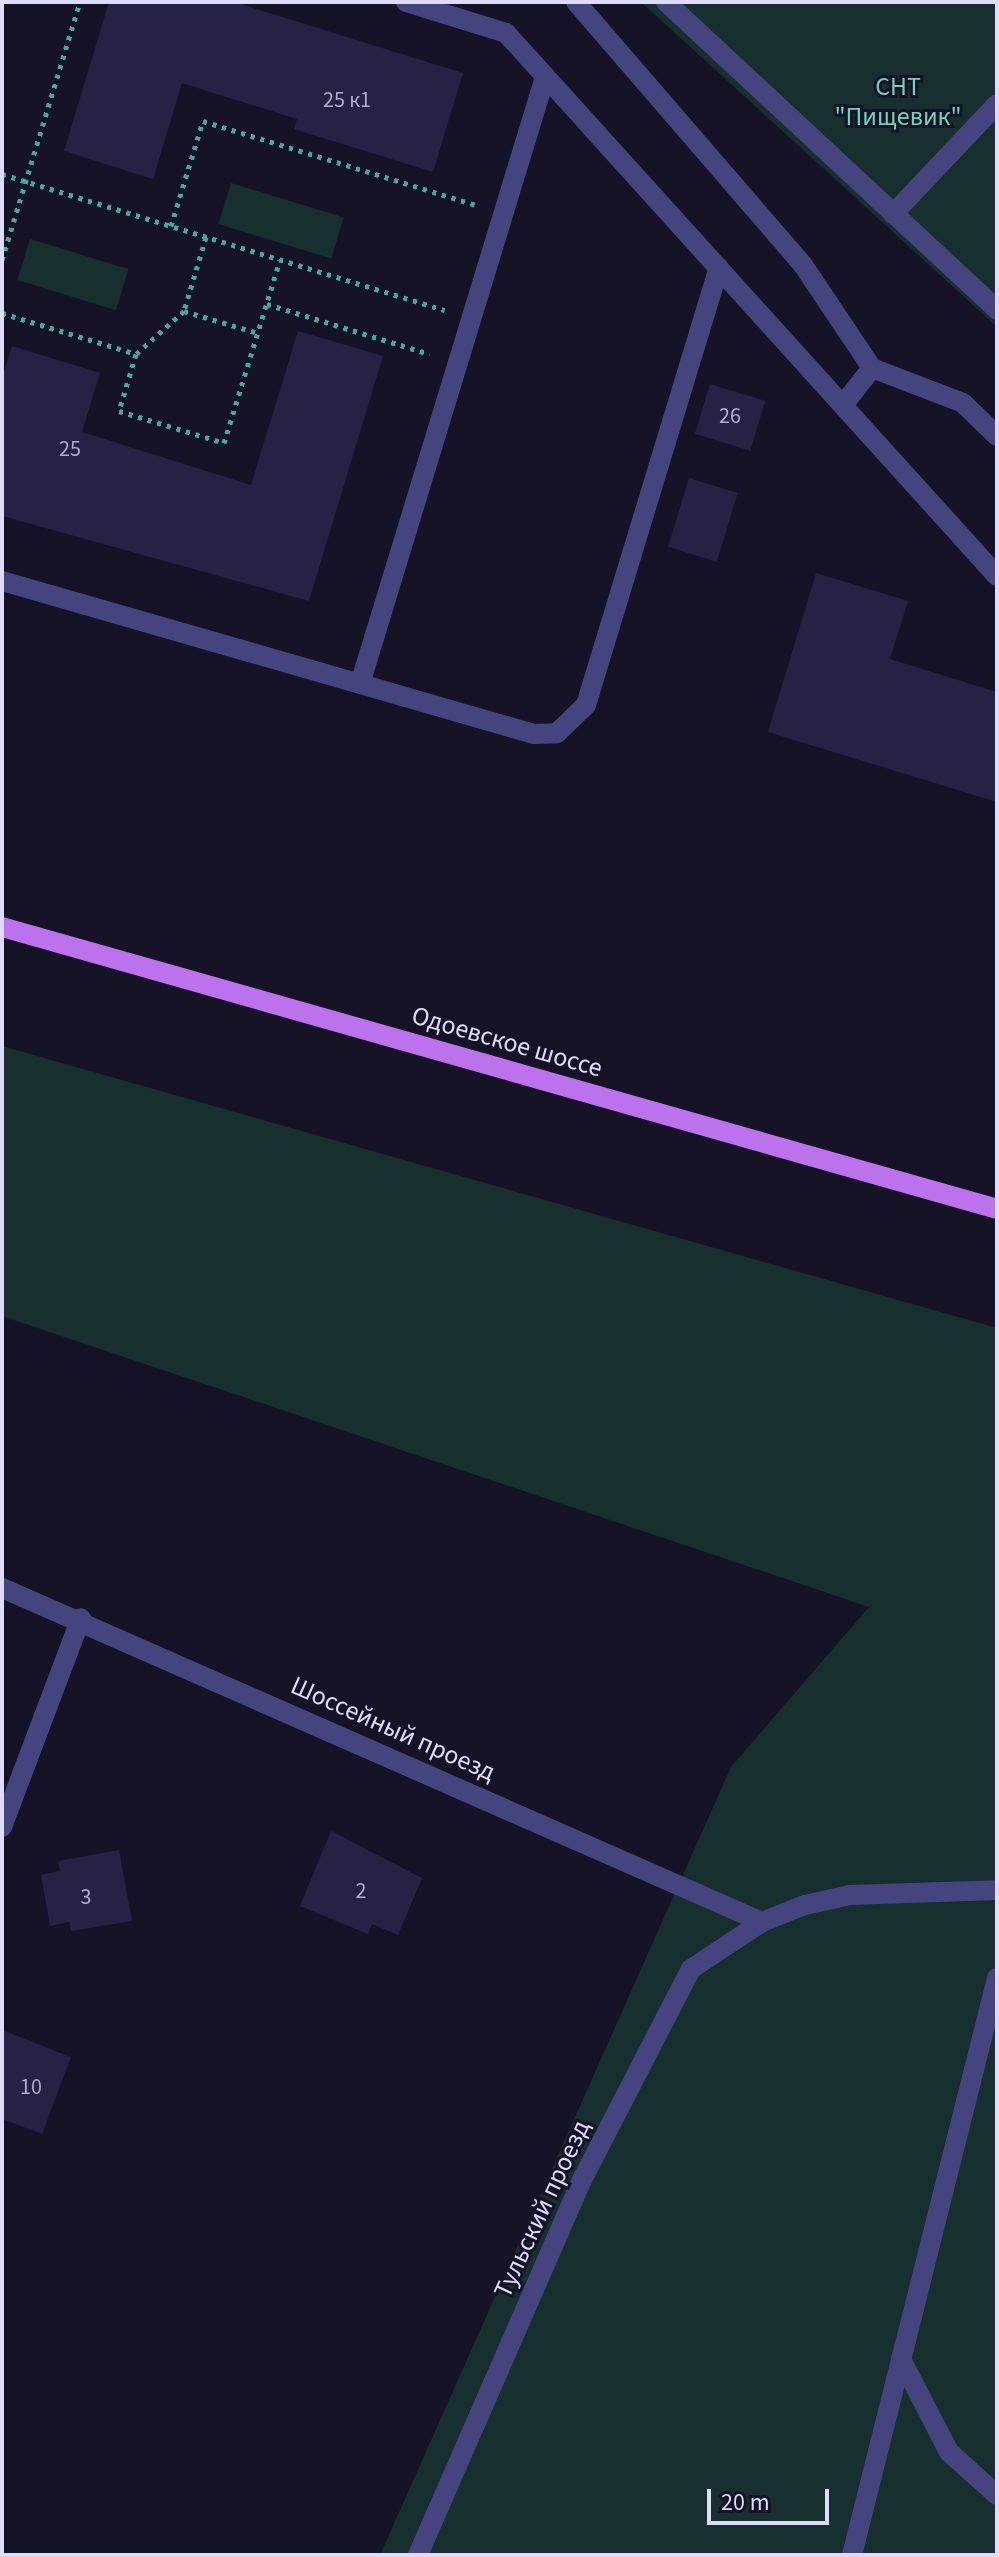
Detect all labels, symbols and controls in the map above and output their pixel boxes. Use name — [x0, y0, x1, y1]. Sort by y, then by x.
park label: СНТ "Пищевик" — [834, 71, 962, 132]
house number: 25 к1 — [323, 88, 371, 114]
house number: 26 — [719, 404, 741, 430]
house number: 25 — [59, 437, 81, 463]
street label: Одоевское шоссе — [408, 1000, 606, 1084]
street label: Шоссейный проезд — [286, 1670, 500, 1788]
house number: 2 — [356, 1879, 366, 1905]
house number: 3 — [81, 1885, 91, 1911]
house number: 10 — [20, 2075, 42, 2101]
street label: Тульский проезд — [487, 2115, 597, 2303]
scale bar — [711, 2473, 833, 2523]
text: 20 m — [721, 2485, 770, 2520]

